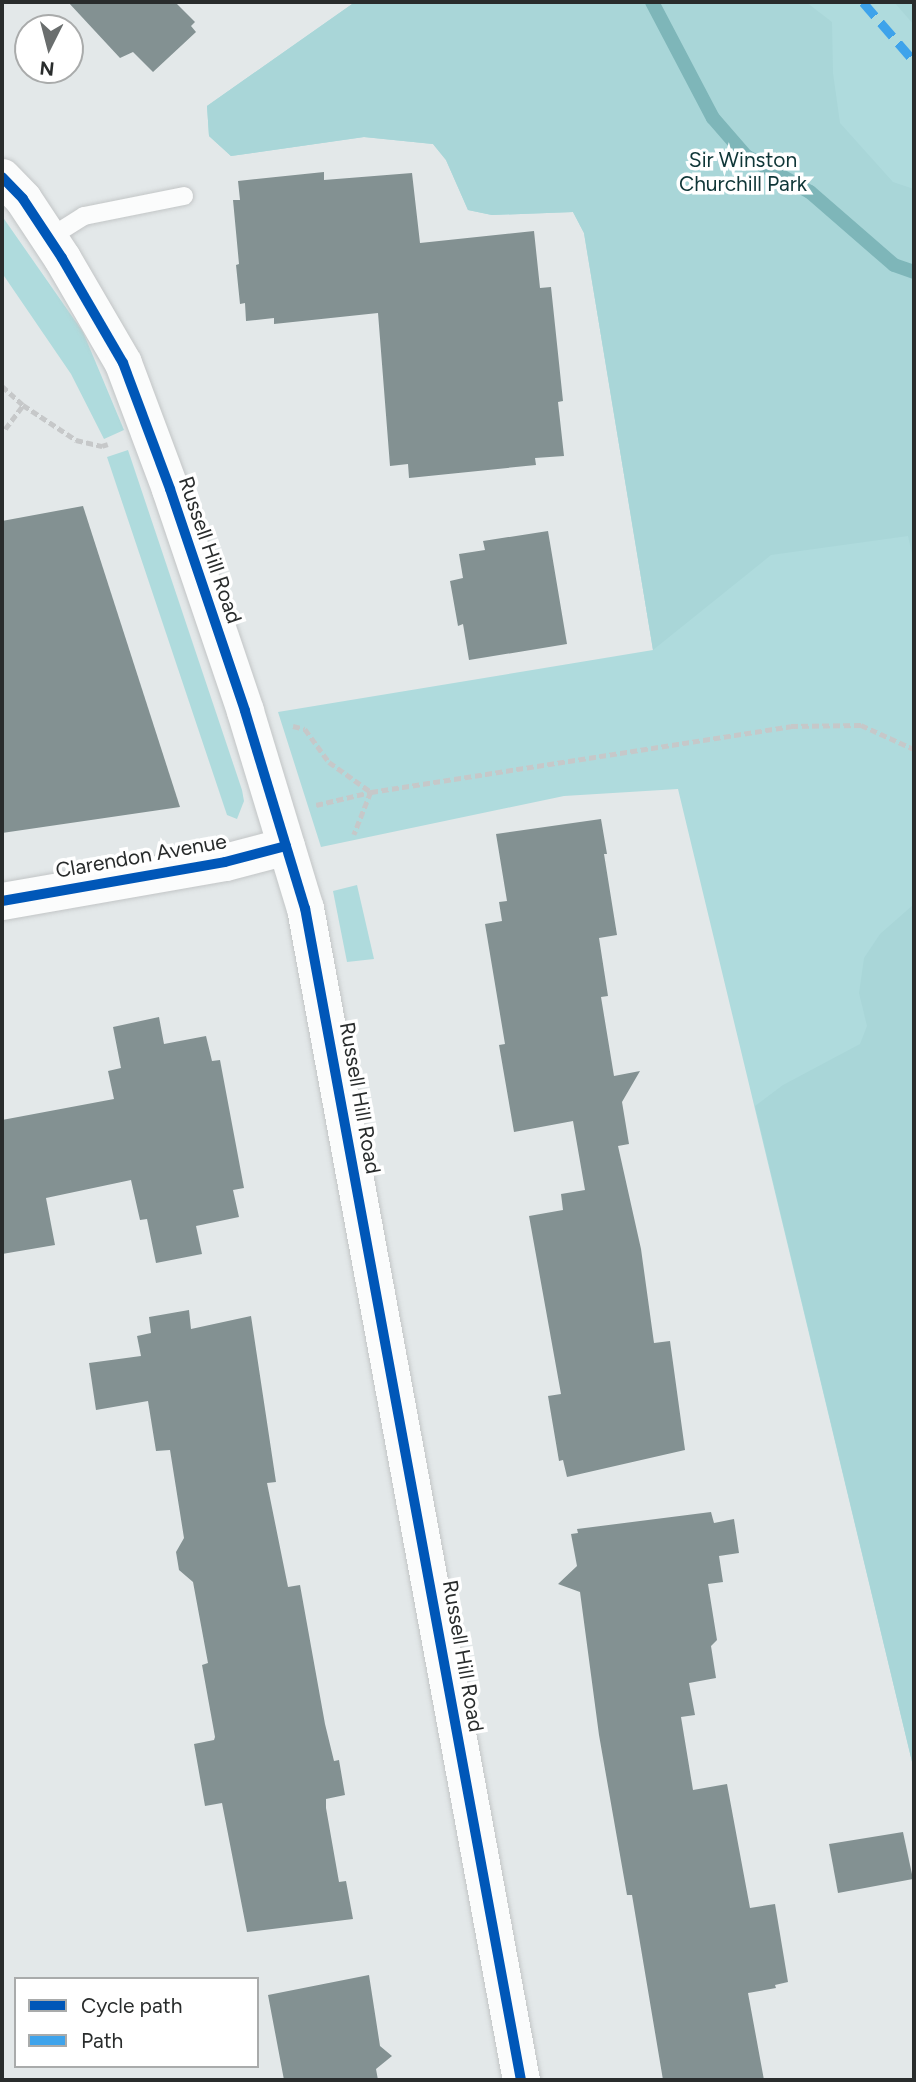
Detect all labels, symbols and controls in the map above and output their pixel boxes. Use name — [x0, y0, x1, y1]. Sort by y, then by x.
north arrow — [14, 14, 84, 84]
text: N — [38, 56, 55, 81]
park label: Sir Winston Churchill Park — [679, 147, 807, 197]
street label: Russell Hill Road — [173, 473, 247, 627]
street label: Clarendon Avenue — [54, 829, 228, 883]
street label: Russell Hill Road — [334, 1020, 386, 1176]
street label: Russell Hill Road — [437, 1578, 489, 1734]
legend — [14, 1977, 259, 2068]
text: Cycle path — [81, 1993, 182, 2018]
text: Path — [81, 2028, 123, 2053]

